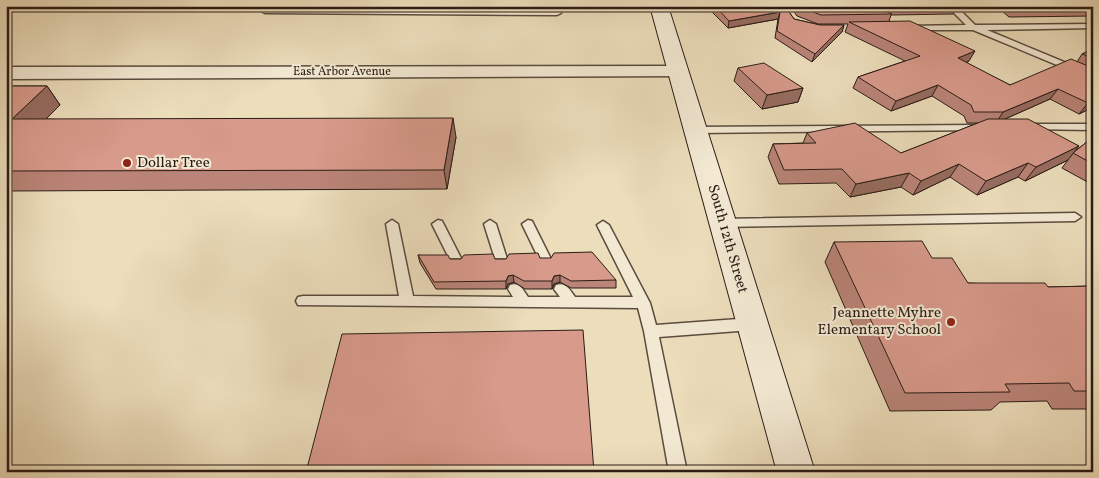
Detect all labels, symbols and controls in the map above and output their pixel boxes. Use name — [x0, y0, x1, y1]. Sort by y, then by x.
street label: East Arbor Avenue — [293, 64, 391, 80]
place label: Dollar Tree — [137, 153, 210, 174]
marker: Dollar Tree — [121, 157, 133, 169]
street label: South 12th Street — [701, 182, 753, 296]
place label: Jeannette Myhre Elementary School — [818, 303, 941, 341]
marker: Jeannette Myhre Elementary School — [945, 316, 957, 328]

